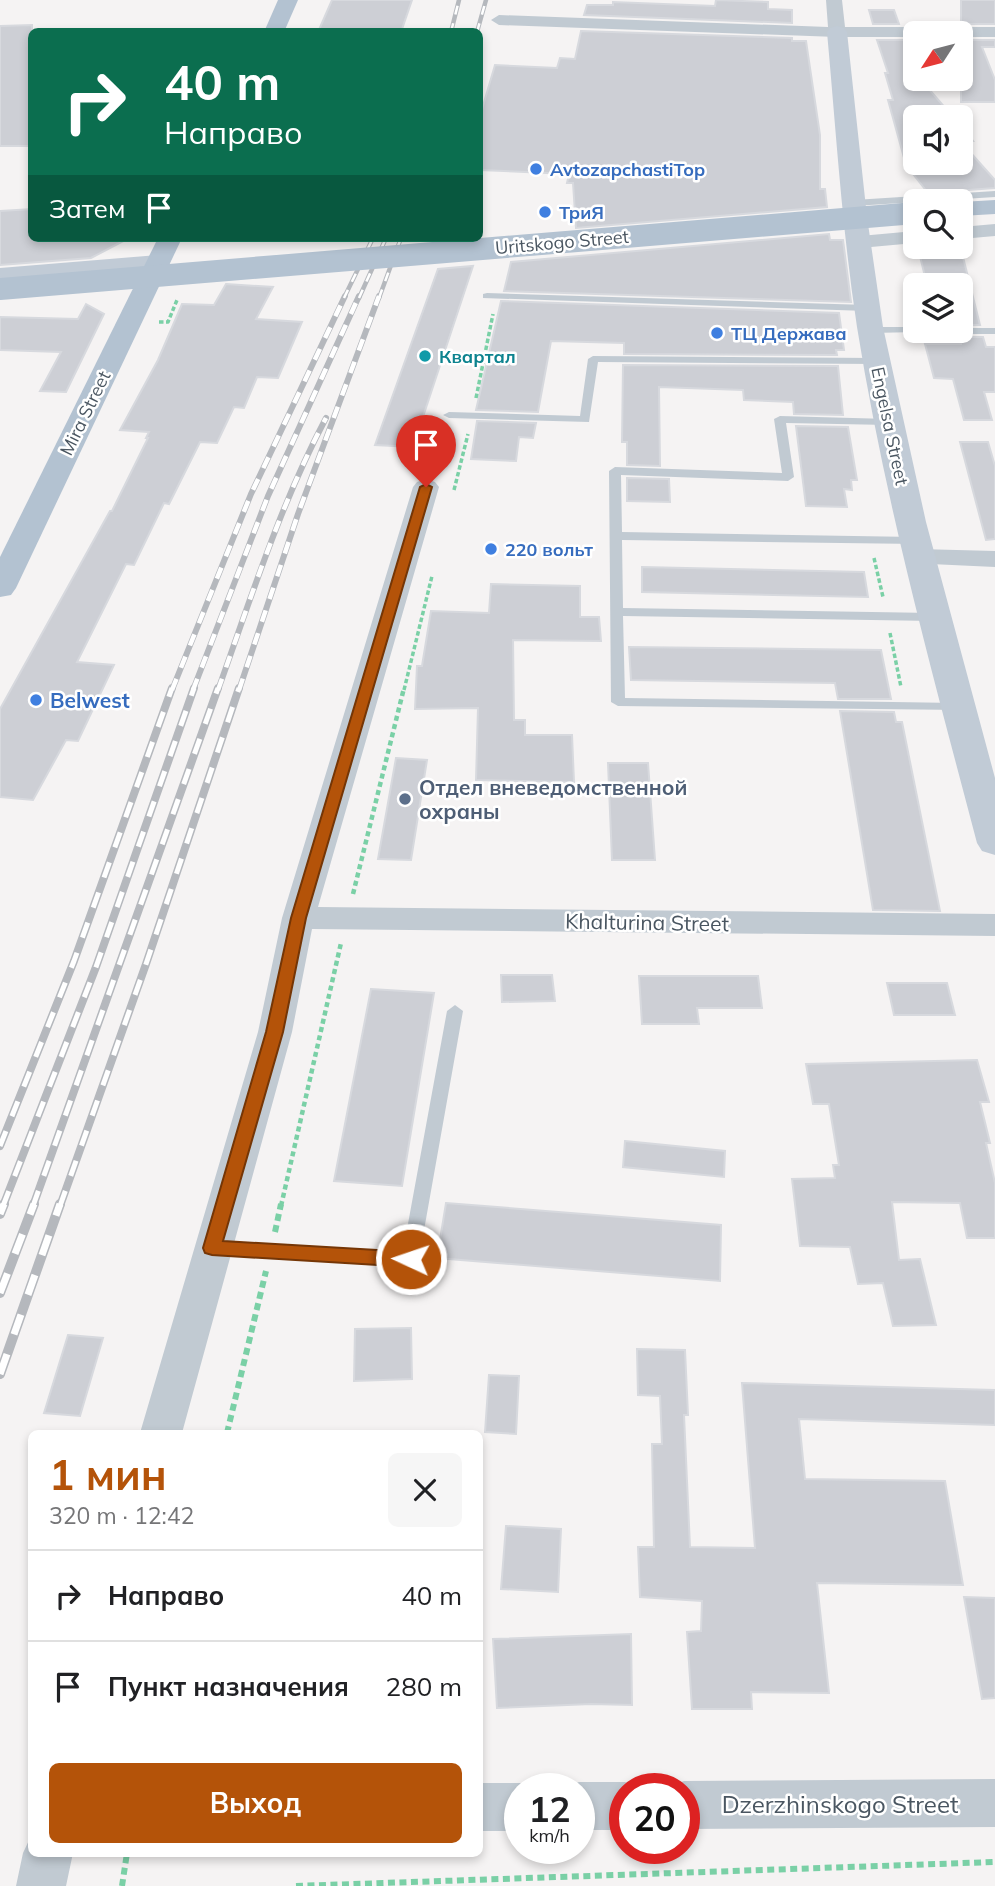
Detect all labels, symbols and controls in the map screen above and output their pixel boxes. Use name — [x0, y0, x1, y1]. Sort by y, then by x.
north arrow — [903, 21, 973, 91]
map controls — [903, 21, 973, 343]
text: 40 m — [164, 51, 280, 112]
icon: right — [49, 56, 140, 147]
button: sound — [903, 105, 973, 175]
text: Направо — [164, 112, 303, 152]
place label: AvtozapchastiTop — [550, 158, 705, 181]
marker: AvtozapchastiTop — [528, 161, 544, 177]
icon: arrive — [140, 189, 178, 227]
button: search — [903, 189, 973, 259]
text: Затем — [49, 192, 126, 225]
place label: ТриЯ — [559, 201, 604, 224]
marker: ТриЯ — [537, 204, 553, 220]
street label: Uritskogo Street — [494, 225, 630, 259]
button: layers — [903, 273, 973, 343]
place label: ТЦ Держава — [731, 322, 847, 345]
marker: ТЦ Держава — [709, 325, 725, 341]
place label: Квартал — [439, 345, 516, 368]
marker: Квартал — [417, 348, 433, 364]
street label: Engelsa Street — [866, 365, 914, 487]
street label: Mira Street — [55, 367, 115, 459]
pin — [396, 415, 456, 487]
icon: arrive — [407, 426, 445, 464]
place label: 220 вольт — [505, 538, 593, 561]
marker: 220 вольт — [483, 541, 499, 557]
place label: Belwest — [50, 687, 130, 713]
marker: Belwest — [28, 692, 44, 708]
place label: Отдел вневедомственной охраны — [419, 774, 687, 824]
marker: Отдел вневедомственной охраны — [397, 791, 413, 807]
street label: Khalturina Street — [565, 908, 729, 936]
position arrow — [374, 1222, 448, 1296]
text: 1 мин — [49, 1448, 167, 1501]
button: close — [388, 1453, 462, 1527]
text: 320 m · 12:42 — [49, 1501, 194, 1530]
icon: right — [49, 1577, 87, 1615]
text: Направо — [108, 1579, 224, 1612]
text: 40 m — [401, 1579, 462, 1612]
icon: arrive — [49, 1668, 87, 1706]
text: Пункт назначения — [108, 1670, 349, 1703]
text: 280 m — [386, 1670, 462, 1703]
button: Выход — [49, 1763, 462, 1843]
speed limit sign: 20 — [609, 1773, 700, 1864]
text: 12 — [528, 1787, 571, 1831]
street label: Dzerzhinskogo Street — [722, 1789, 958, 1819]
text: km/h — [529, 1824, 570, 1847]

